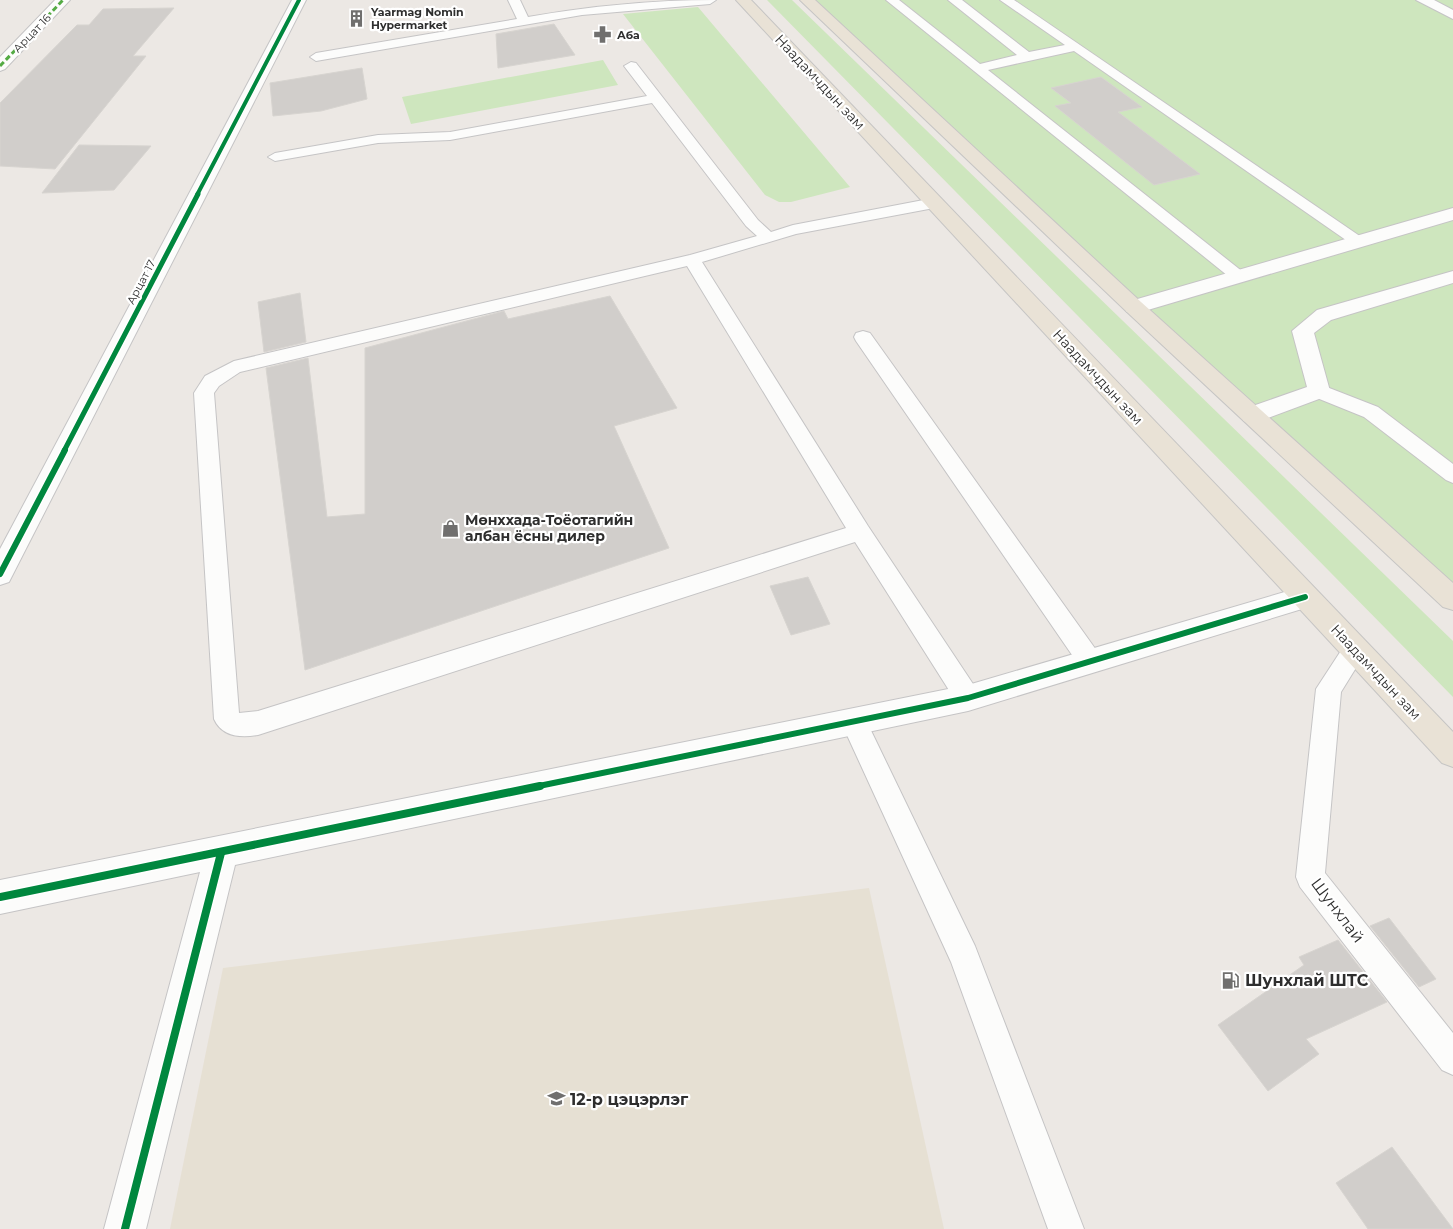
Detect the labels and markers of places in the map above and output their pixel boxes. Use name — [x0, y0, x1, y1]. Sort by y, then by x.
place label: Yaarmag Nomin Hypermarket — [370, 5, 464, 32]
building icon: Yaarmag Nomin Hypermarket — [347, 8, 367, 28]
pharmacy icon: Аба — [593, 25, 613, 45]
place label: Аба — [617, 28, 640, 42]
place label: Мөнххада-Тоёотагийн албан ёсны дилер — [465, 511, 633, 545]
shop icon: Мөнххада-Тоёотагийн албан ёсны дилер — [441, 518, 461, 538]
fuel station icon: Шунхлай ШТС — [1221, 970, 1241, 990]
place label: Шунхлай ШТС — [1245, 971, 1369, 990]
school or university icon: 12-р цэцэрлэг — [546, 1089, 566, 1109]
place label: 12-р цэцэрлэг — [570, 1090, 689, 1109]

